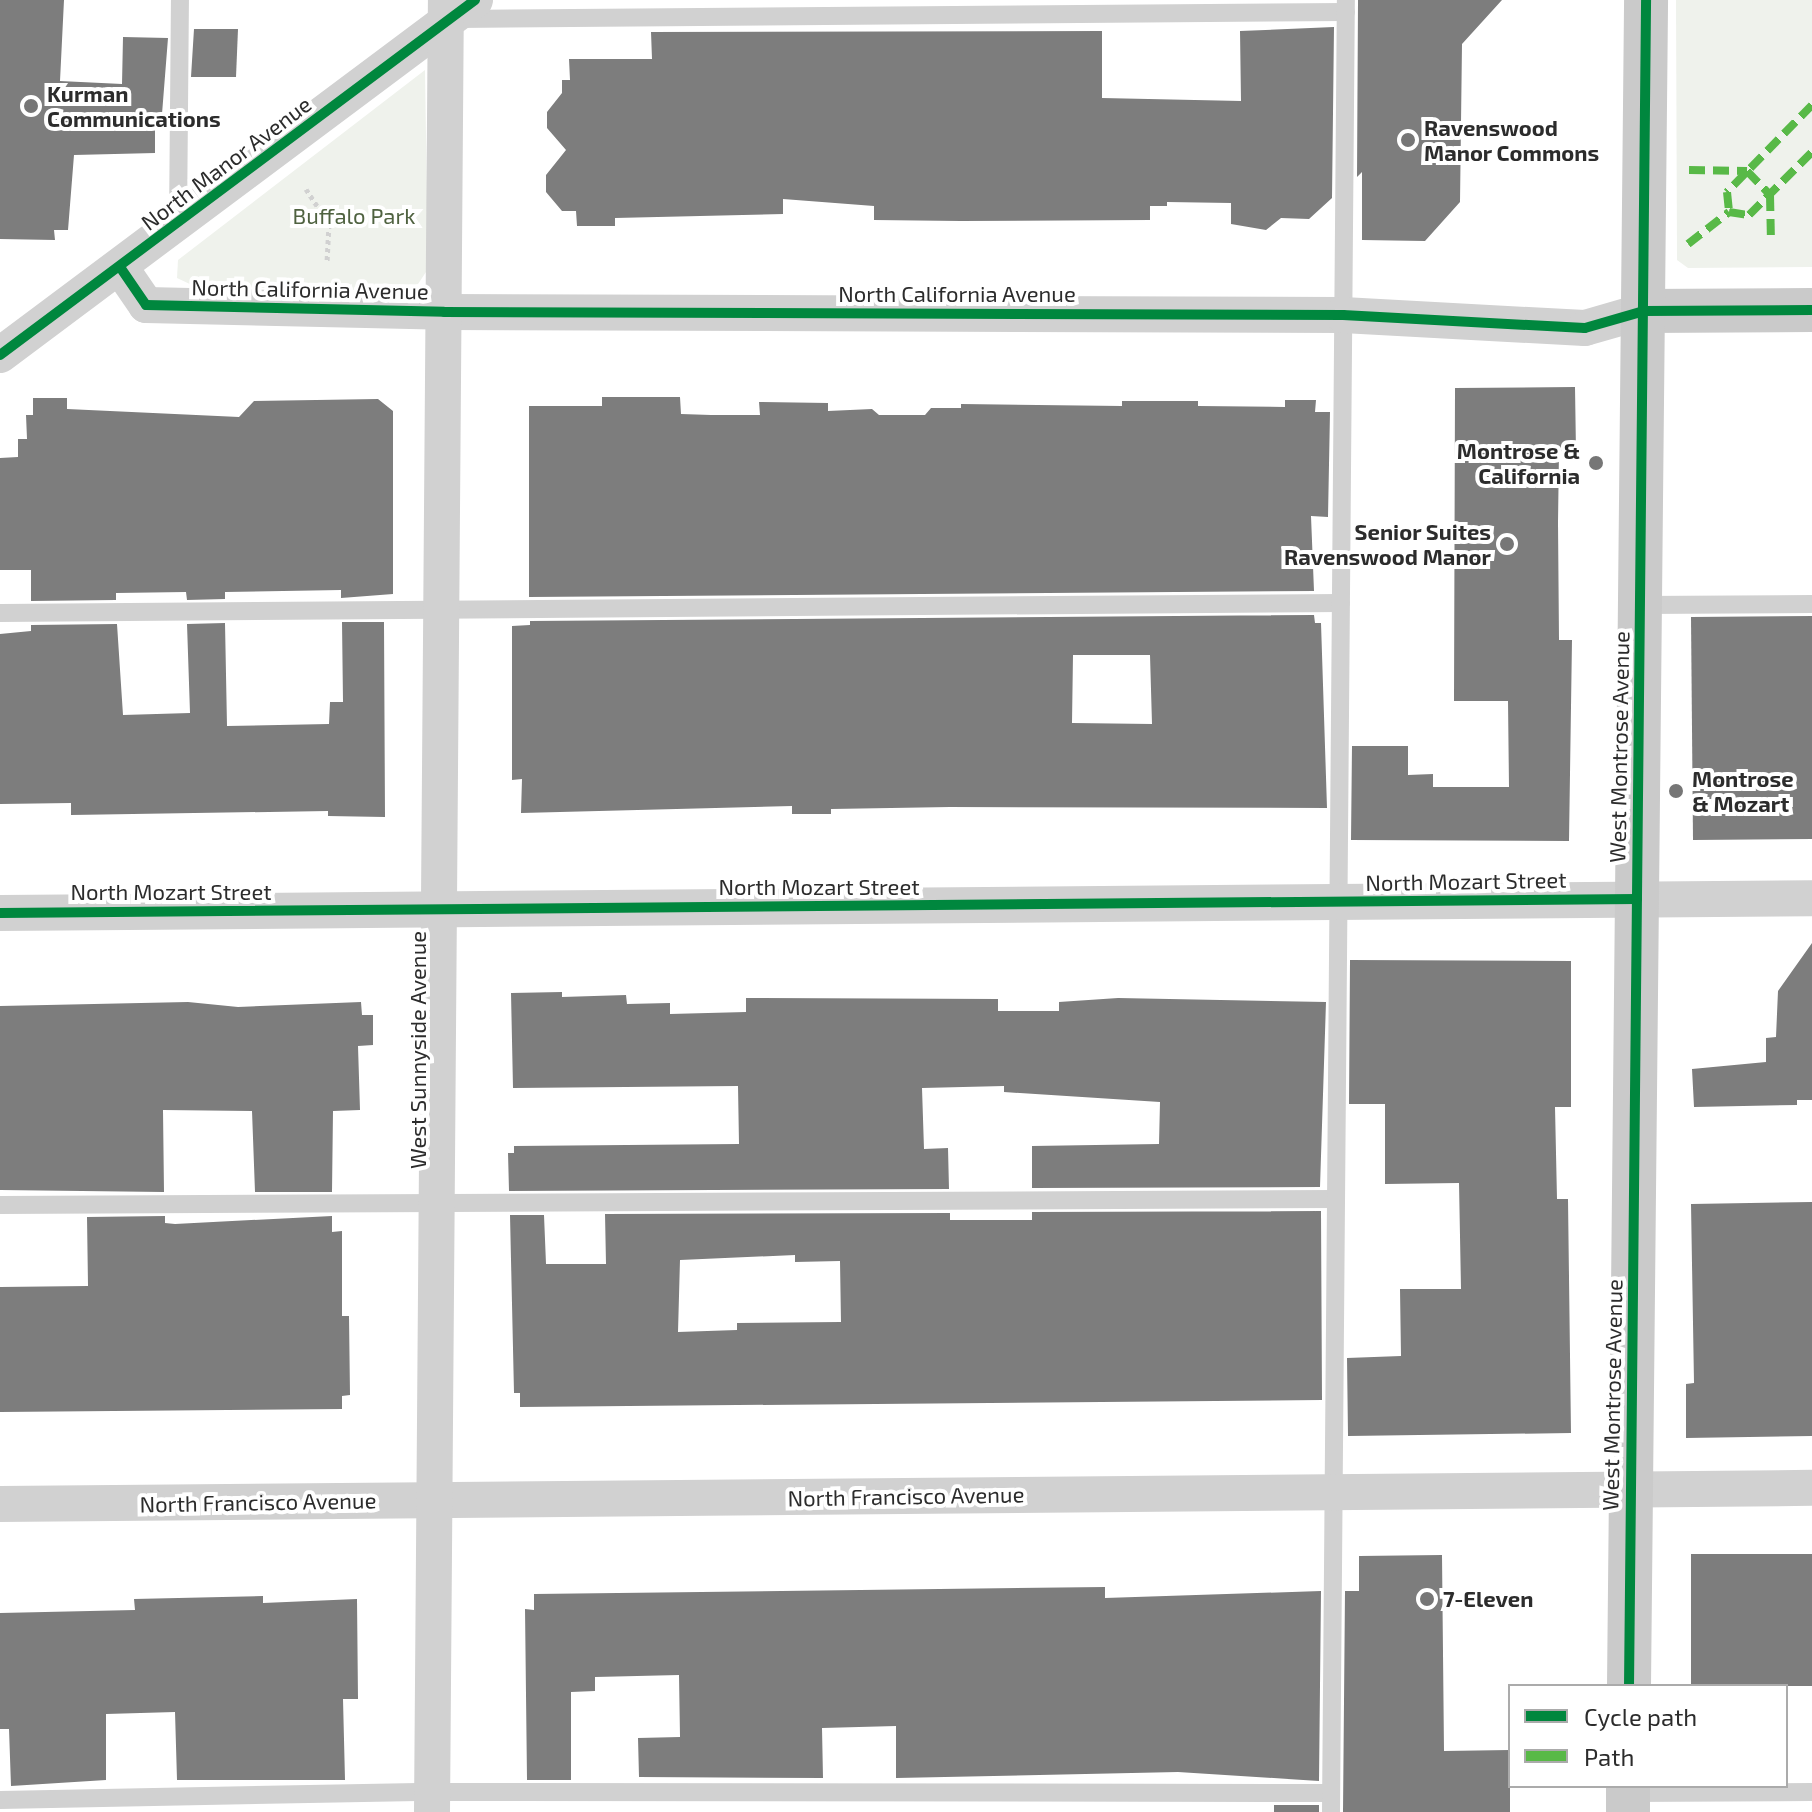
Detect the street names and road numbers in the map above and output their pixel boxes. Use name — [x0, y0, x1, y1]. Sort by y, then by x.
street label: North Manor Avenue — [135, 90, 317, 236]
street label: North California Avenue — [191, 274, 429, 304]
street label: North California Avenue — [838, 281, 1076, 307]
street label: West Montrose Avenue — [1604, 631, 1634, 863]
street label: North Mozart Street — [1365, 866, 1567, 896]
street label: North Mozart Street — [718, 874, 920, 900]
street label: North Mozart Street — [70, 879, 272, 905]
street label: West Sunnyside Avenue — [405, 931, 431, 1169]
street label: West Montrose Avenue — [1597, 1279, 1627, 1511]
street label: North Francisco Avenue — [787, 1481, 1025, 1511]
street label: North Francisco Avenue — [139, 1487, 377, 1517]

